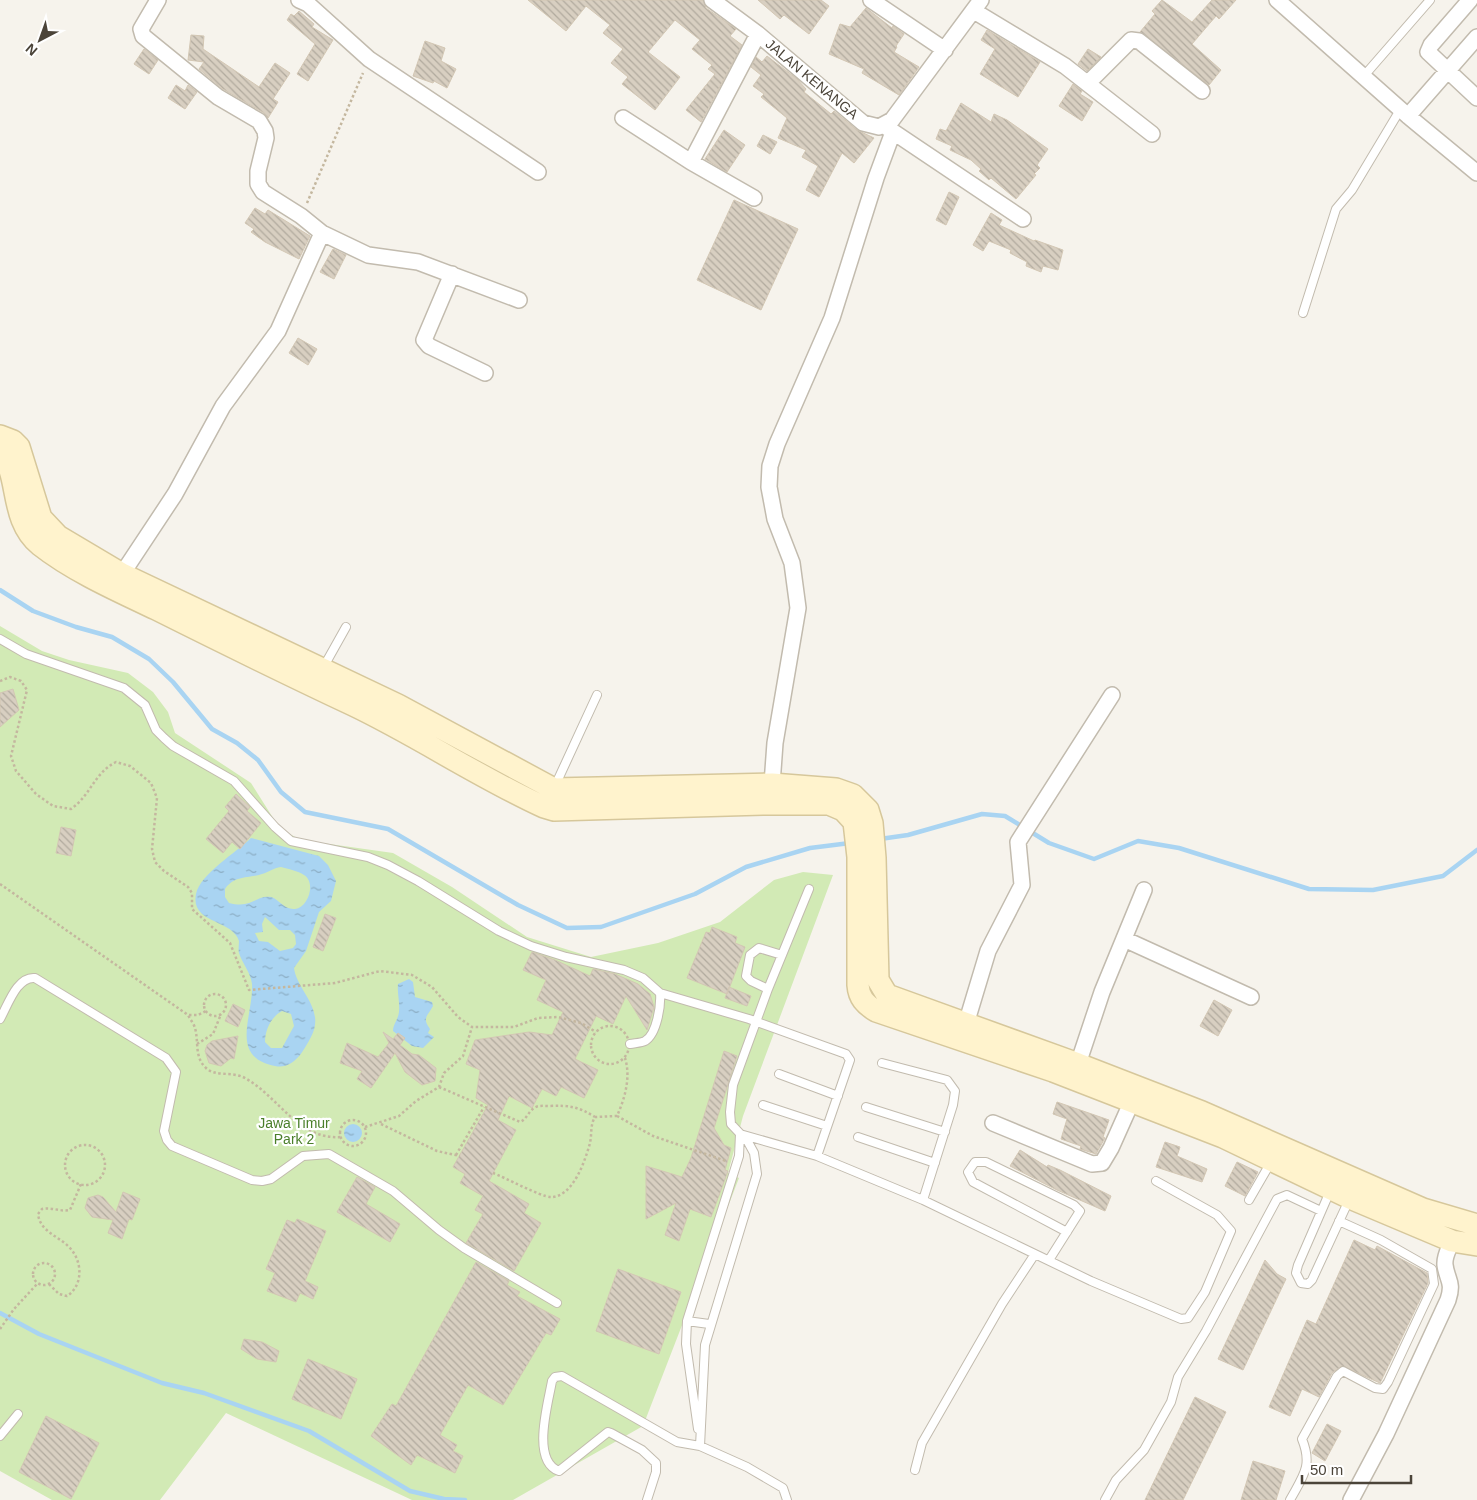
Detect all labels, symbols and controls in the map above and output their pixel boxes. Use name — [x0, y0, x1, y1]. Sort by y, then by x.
north arrow — [15, 15, 65, 65]
street label: JALAN KENANGA — [762, 36, 862, 123]
text: N — [22, 40, 41, 59]
park label: Jawa Timur Park 2 — [258, 1115, 330, 1147]
scale bar — [1302, 1452, 1411, 1484]
text: 50 m — [1310, 1461, 1343, 1478]

